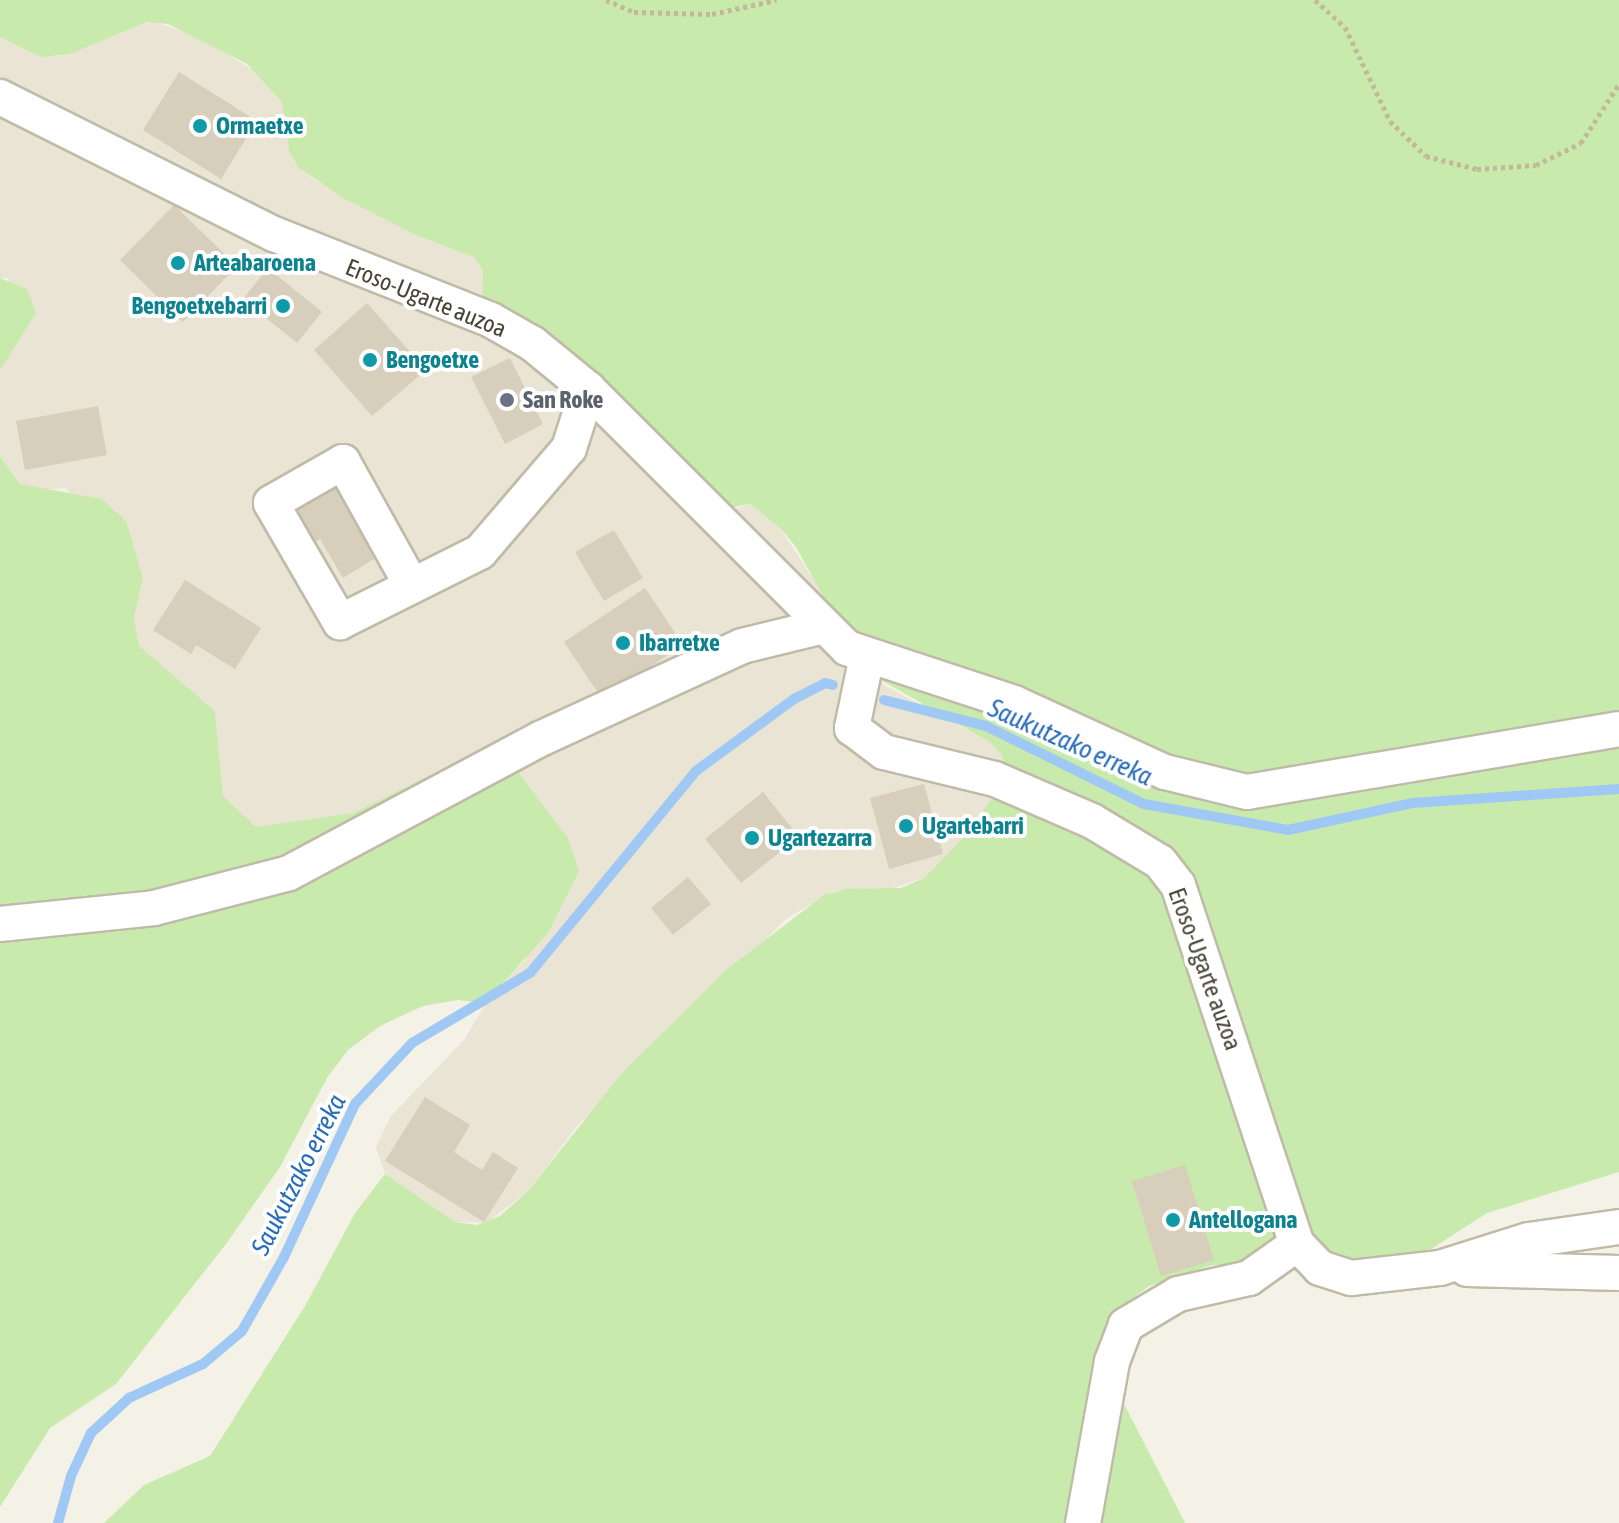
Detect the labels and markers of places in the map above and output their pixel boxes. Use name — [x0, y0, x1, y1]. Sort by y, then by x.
place label: Ormaetxe — [216, 112, 304, 140]
marker: Ormaetxe — [191, 117, 209, 135]
place label: Arteabaroena — [194, 249, 316, 277]
marker: Arteabaroena — [169, 254, 187, 272]
place label: Bengoetxebarri — [132, 292, 267, 320]
marker: Bengoetxebarri — [274, 297, 292, 315]
place label: Bengoetxe — [386, 346, 479, 374]
marker: Bengoetxe — [361, 351, 379, 369]
place label: San Roke — [523, 386, 603, 414]
marker: San Roke — [498, 391, 516, 409]
place label: Ibarretxe — [639, 629, 720, 657]
marker: Ibarretxe — [614, 634, 632, 652]
place label: Ugartebarri — [922, 812, 1024, 840]
marker: Ugartebarri — [897, 817, 915, 835]
place label: Ugartezarra — [768, 824, 872, 852]
marker: Ugartezarra — [743, 829, 761, 847]
place label: Antellogana — [1189, 1206, 1298, 1234]
marker: Antellogana — [1164, 1211, 1182, 1229]

